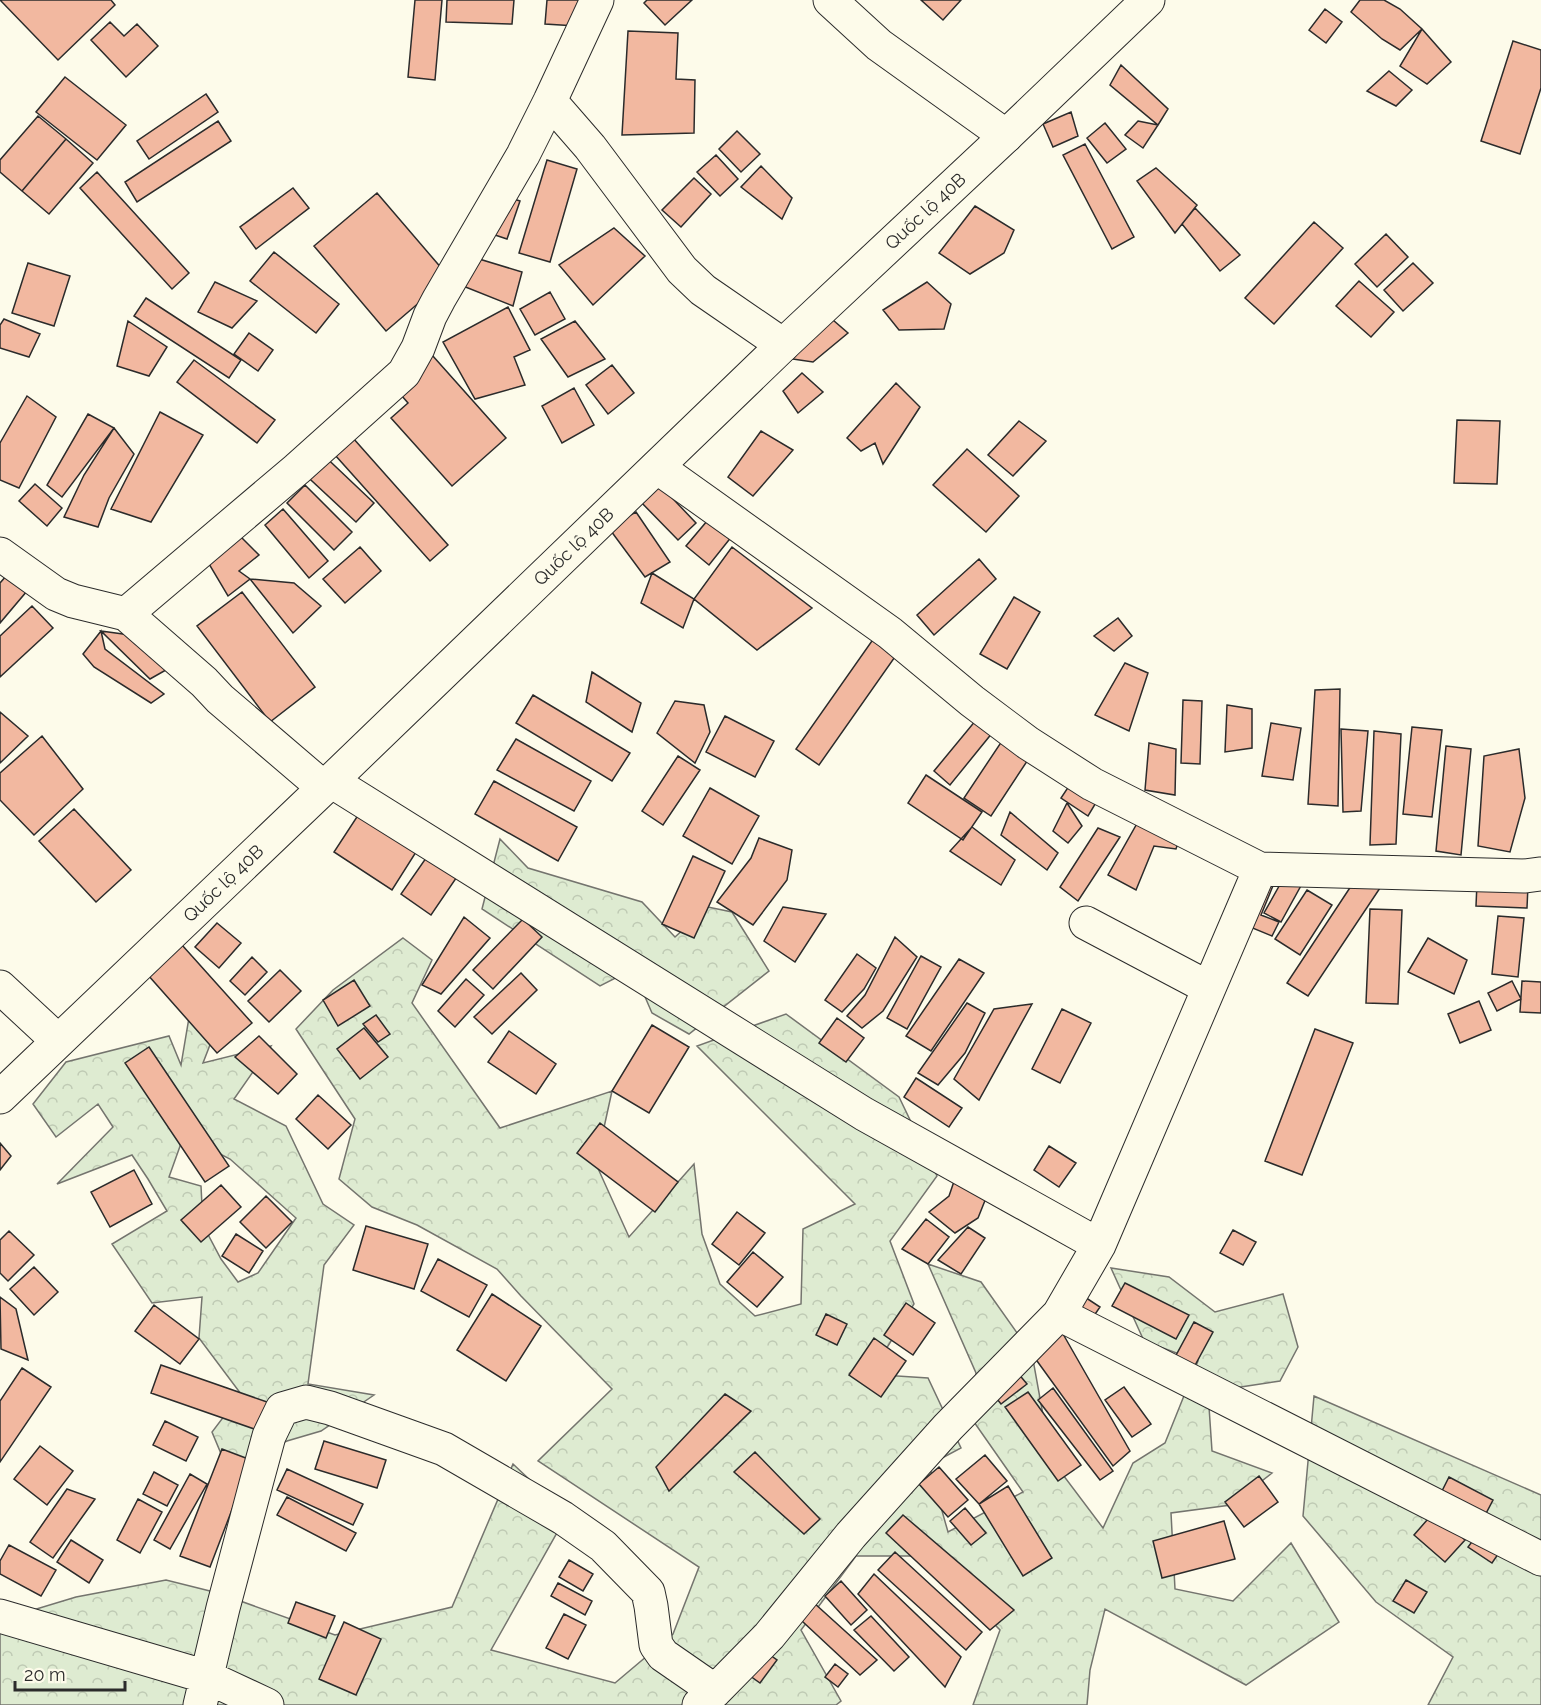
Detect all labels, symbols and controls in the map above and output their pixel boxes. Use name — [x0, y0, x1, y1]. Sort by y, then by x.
street label: Quốc lộ 40B — [881, 168, 970, 254]
street label: Quốc lộ 40B — [529, 503, 618, 590]
street label: Quốc lộ 40B — [179, 840, 267, 926]
scale bar — [15, 1654, 124, 1692]
text: 20 m — [24, 1664, 66, 1685]

